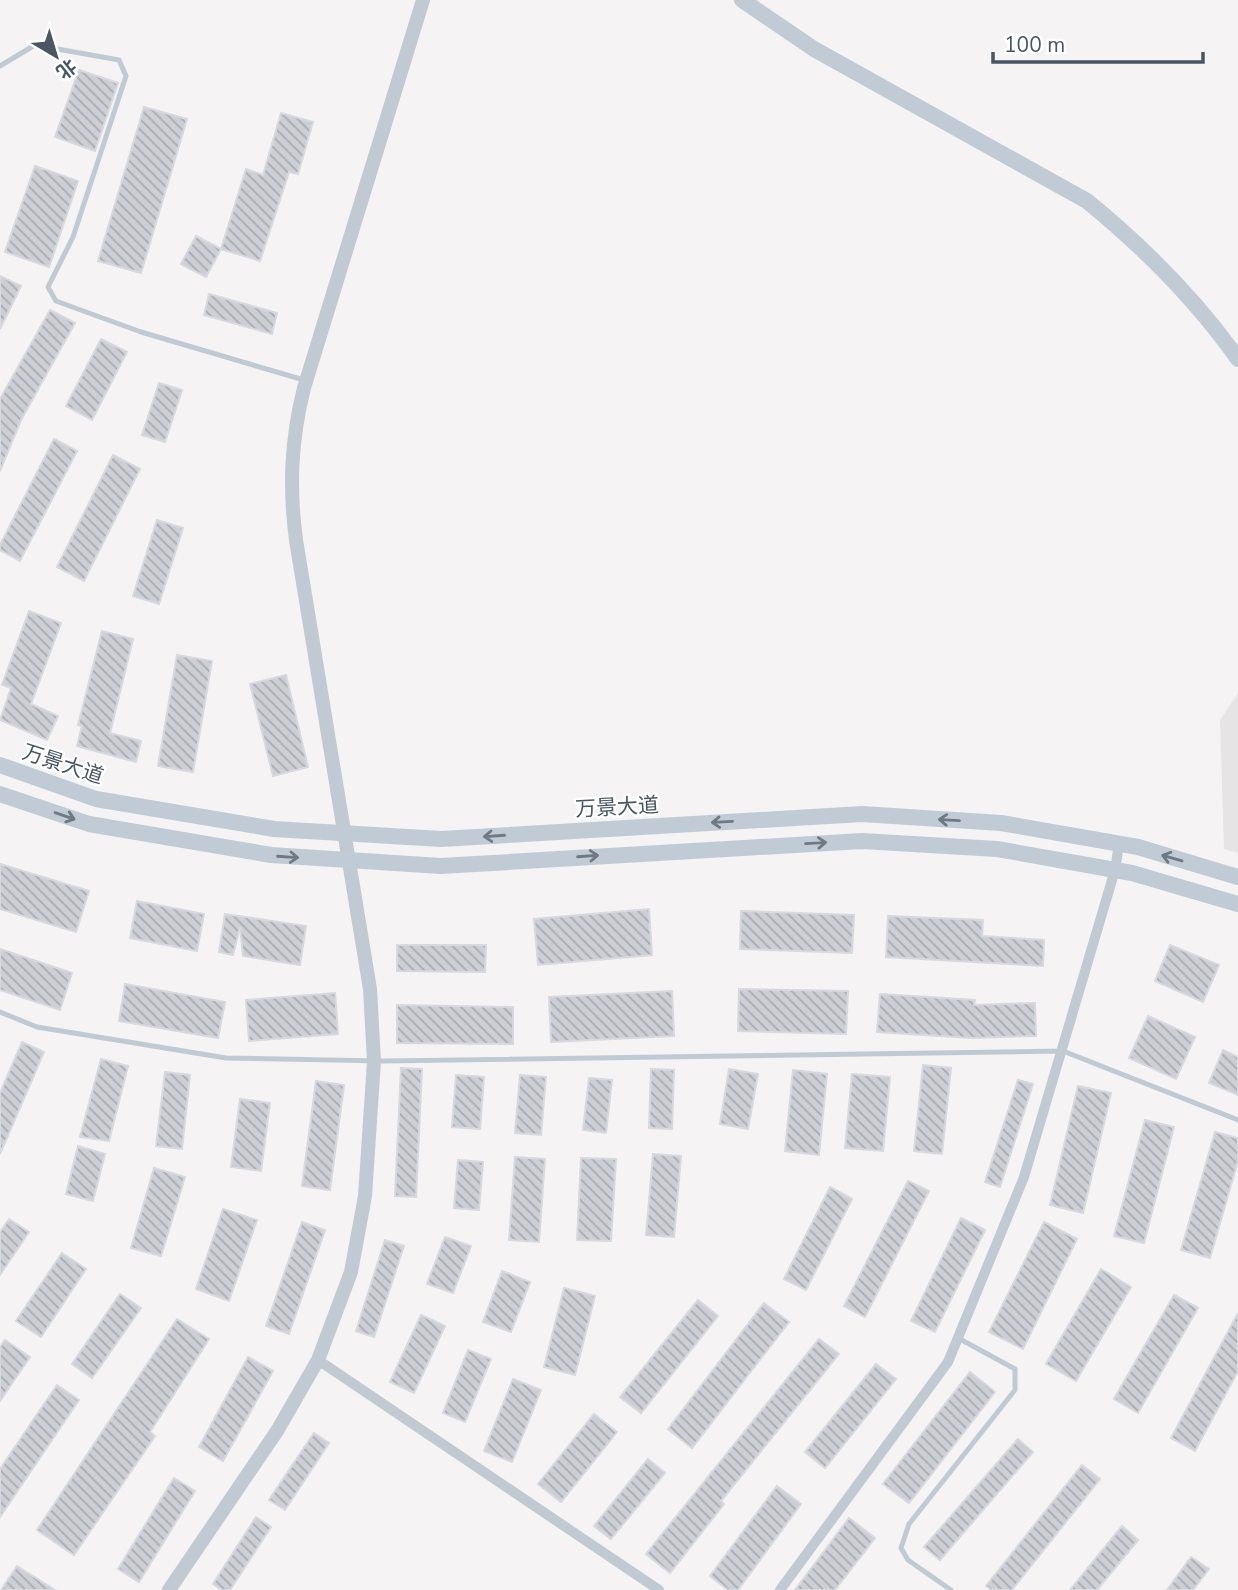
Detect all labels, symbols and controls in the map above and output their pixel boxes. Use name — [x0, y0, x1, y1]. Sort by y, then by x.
north arrow — [21, 21, 91, 91]
scale bar — [993, 21, 1203, 65]
text: 100 m — [1004, 31, 1065, 59]
text: 北 — [50, 53, 81, 85]
street label: 万景大道 — [19, 738, 107, 790]
street label: 万景大道 — [574, 791, 660, 823]
one-way arrow — [53, 811, 75, 823]
one-way arrow — [937, 813, 960, 826]
one-way arrow — [711, 816, 733, 829]
one-way arrow — [483, 829, 506, 842]
one-way arrow — [804, 837, 827, 850]
one-way arrow — [577, 849, 599, 862]
one-way arrow — [276, 850, 299, 863]
one-way arrow — [1162, 850, 1184, 863]

